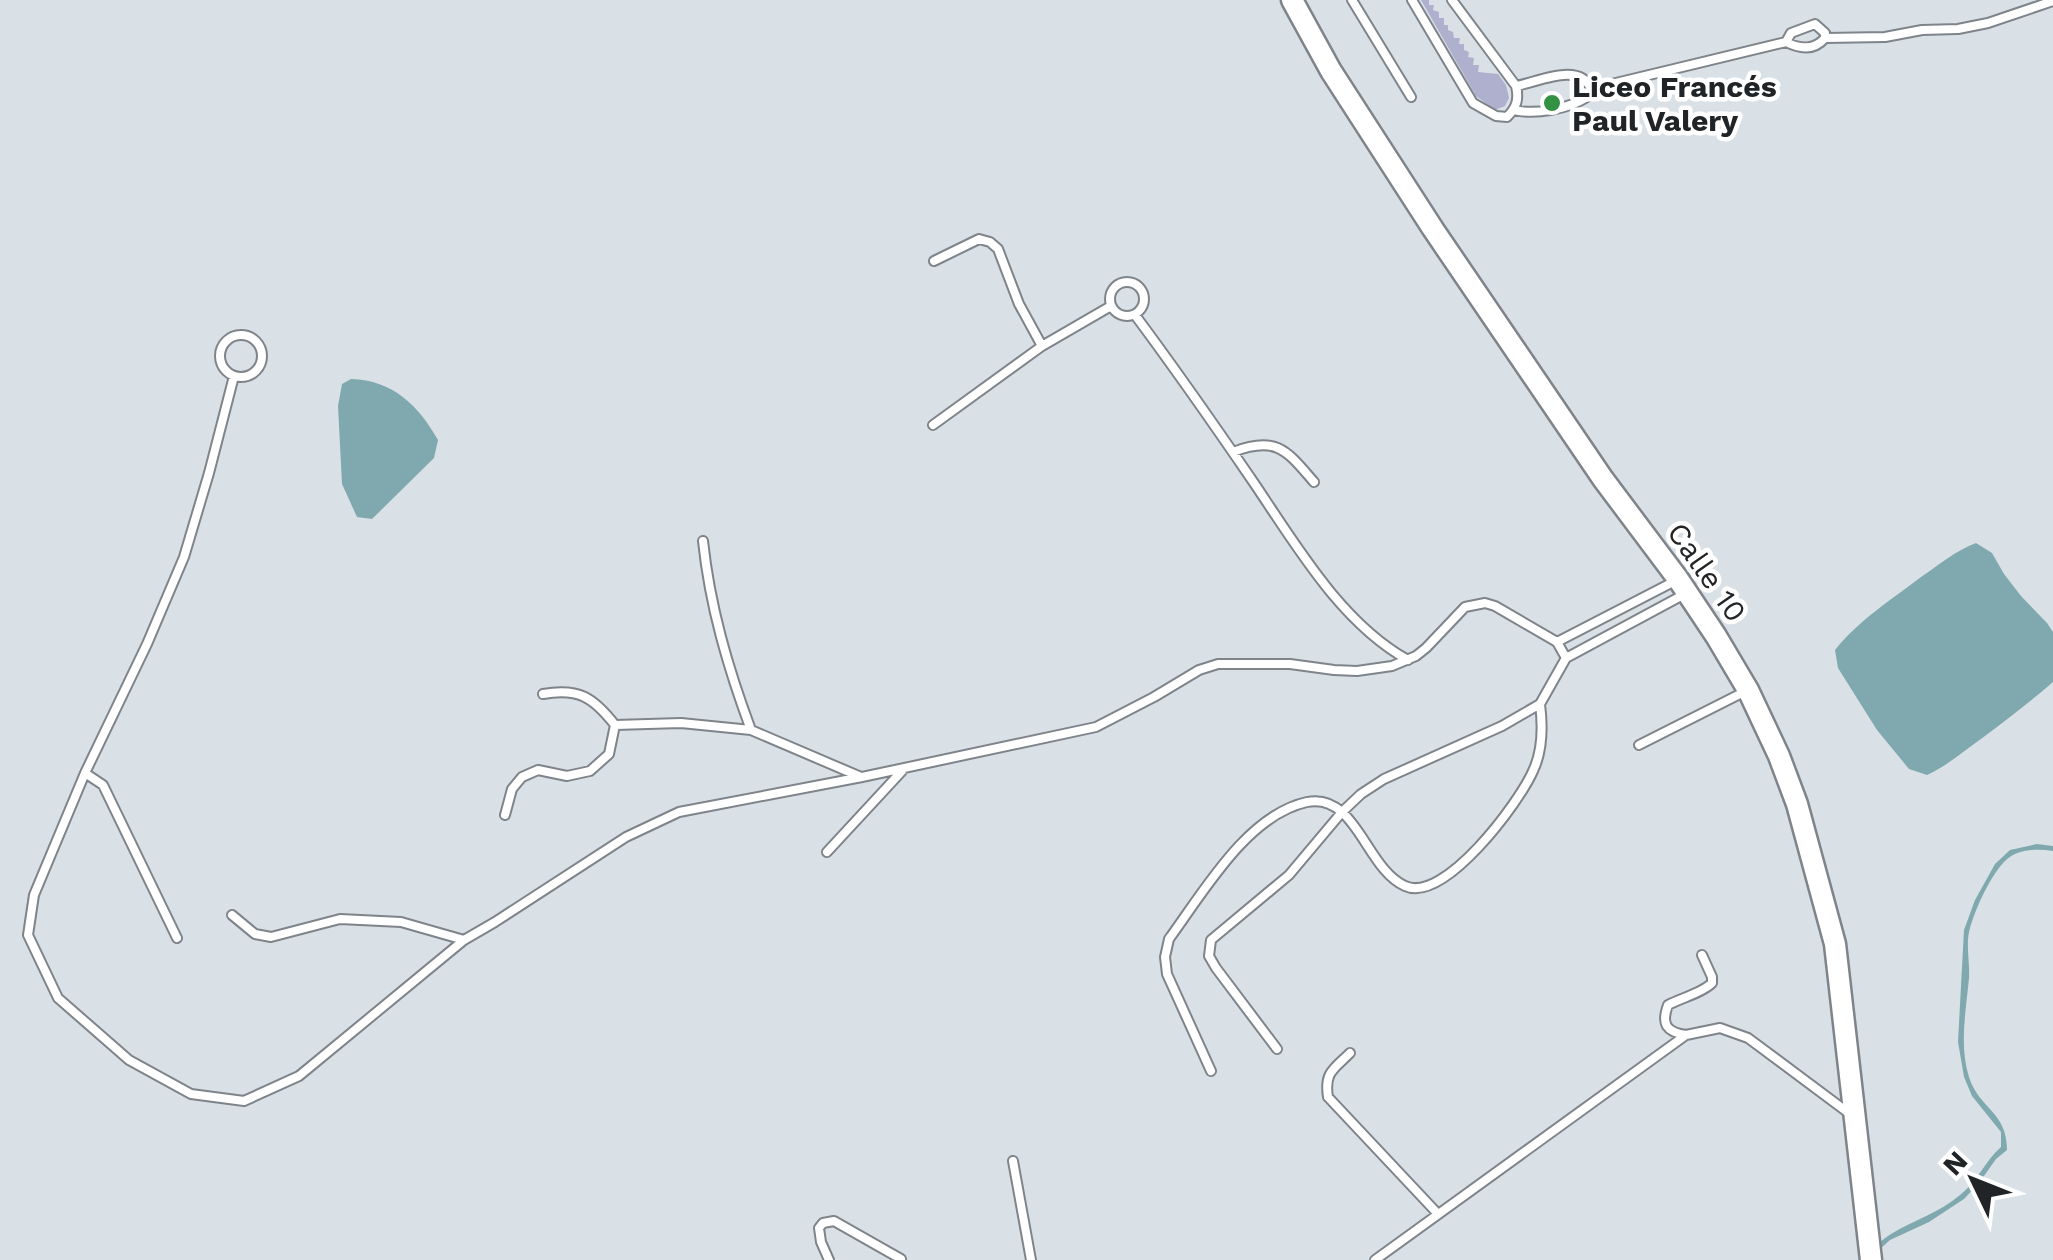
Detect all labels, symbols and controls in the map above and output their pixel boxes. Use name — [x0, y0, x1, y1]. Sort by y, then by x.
place label: Liceo Francés Paul Valery — [1572, 69, 1777, 138]
marker: Liceo Francés Paul Valery — [1541, 92, 1563, 114]
street label: Calle 10 — [1660, 516, 1754, 628]
north arrow — [1923, 1130, 2023, 1230]
text: N — [1936, 1144, 1974, 1182]

